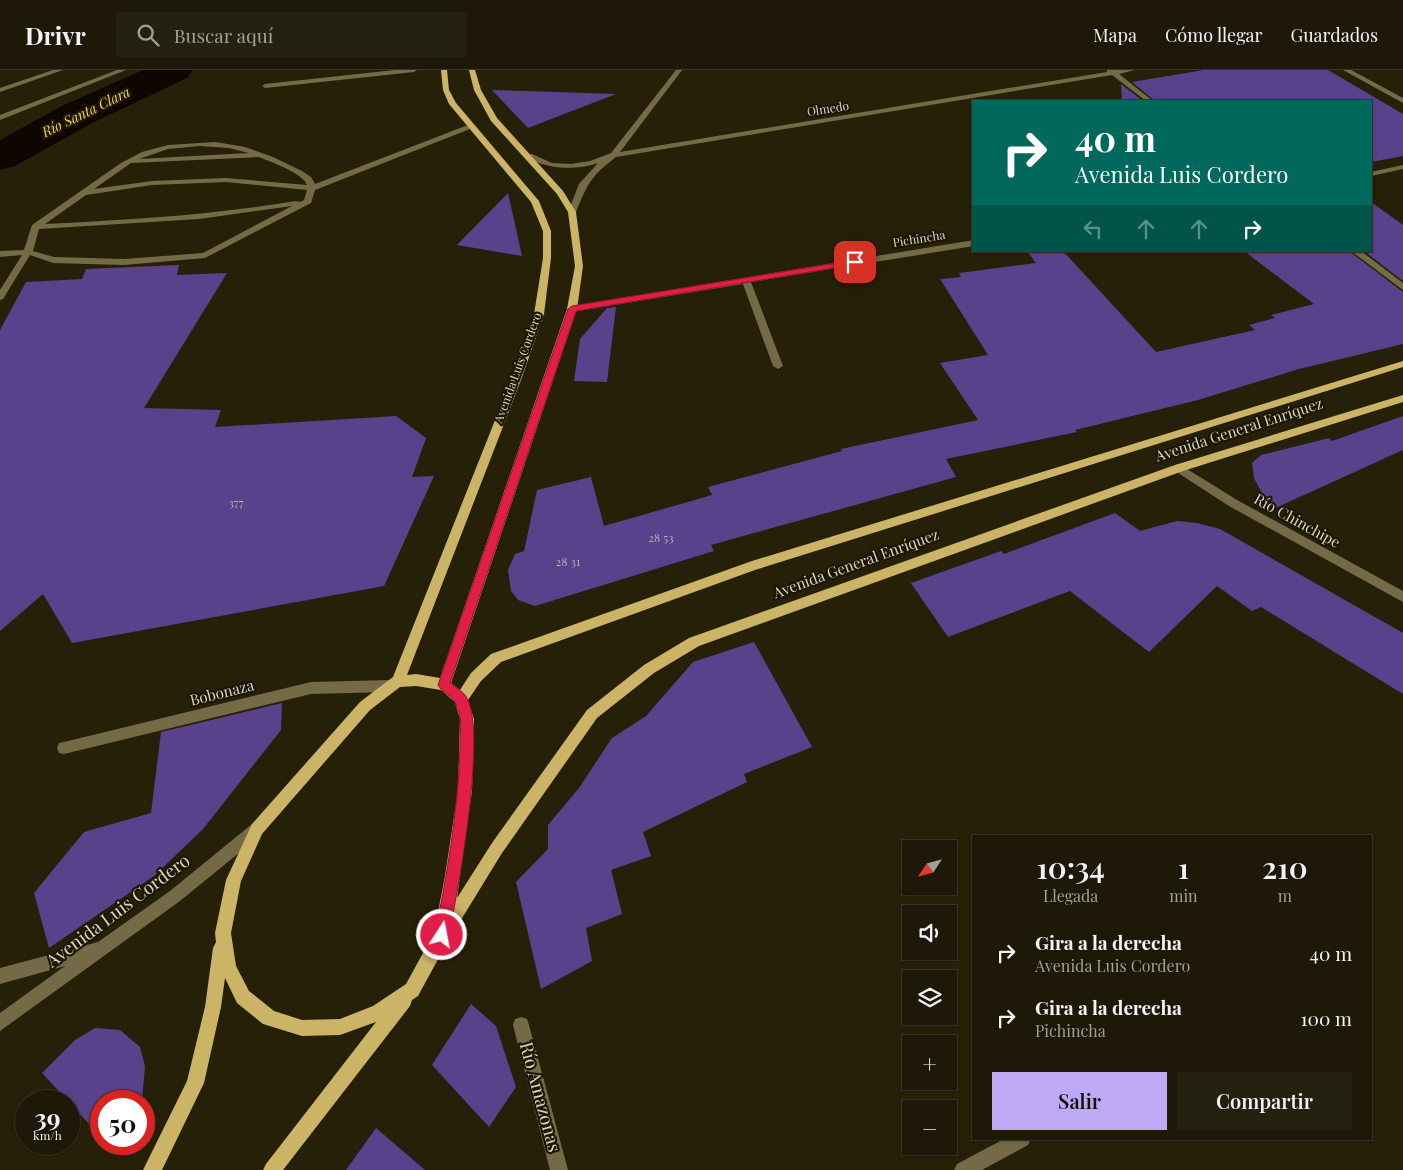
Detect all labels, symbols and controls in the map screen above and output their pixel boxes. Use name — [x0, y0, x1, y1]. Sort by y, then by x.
search box — [116, 12, 466, 57]
text: Drivr — [25, 19, 86, 51]
icon: search — [134, 21, 162, 49]
text: Buscar aquí — [174, 22, 273, 48]
text: Mapa — [1093, 23, 1137, 47]
text: Cómo llegar — [1165, 23, 1262, 47]
text: Guardados — [1290, 23, 1378, 47]
water label: Río Santa Clara — [37, 82, 133, 142]
street label: Olmedo — [806, 97, 850, 119]
text: 40 m — [1075, 114, 1156, 161]
icon: right — [992, 120, 1057, 185]
text: Avenida Luis Cordero — [1075, 159, 1288, 189]
icon: left — [1079, 215, 1107, 243]
icon: ahead — [1132, 215, 1160, 243]
icon: ahead — [1185, 215, 1213, 243]
icon: right — [1238, 215, 1266, 243]
street label: Pichincha — [891, 226, 946, 250]
pin — [834, 241, 876, 283]
icon: arrive — [841, 248, 869, 276]
street label: Avenida Luis Cordero — [489, 310, 545, 426]
street label: Avenida General Enríquez — [1151, 392, 1325, 466]
street label: Río Chinchipe — [1251, 488, 1344, 552]
house number: 377 — [228, 494, 244, 510]
street label: Avenida General Enríquez — [769, 524, 941, 603]
house number: 28 53 — [648, 529, 674, 545]
house number: 28 31 — [556, 553, 581, 569]
street label: Bobonaza — [188, 674, 256, 710]
north arrow — [902, 840, 958, 895]
map controls — [902, 840, 957, 1155]
text: 10:34 — [1036, 847, 1105, 887]
text: 1 — [1178, 847, 1189, 887]
text: 210 — [1262, 847, 1308, 887]
street label: Avenida Luis Cordero — [40, 848, 194, 973]
text: Llegada — [1043, 885, 1098, 906]
text: min — [1169, 885, 1198, 906]
text: m — [1278, 885, 1292, 906]
button: sound — [902, 905, 957, 960]
position arrow — [415, 908, 467, 960]
text: Gira a la derecha — [1035, 929, 1182, 955]
icon: right — [992, 939, 1020, 967]
text: 40 m — [1310, 940, 1352, 966]
text: Avenida Luis Cordero — [1035, 955, 1190, 976]
button: layers — [902, 970, 957, 1025]
text: Gira a la derecha — [1035, 994, 1182, 1020]
icon: right — [992, 1004, 1020, 1032]
text: 100 m — [1301, 1005, 1352, 1031]
text: Pichincha — [1035, 1020, 1106, 1041]
button: + — [902, 1035, 957, 1090]
street label: Río Amazonas — [515, 1039, 567, 1154]
button: Salir — [992, 1072, 1167, 1130]
button: Compartir — [1177, 1072, 1352, 1130]
speed limit sign: 50 — [90, 1090, 155, 1155]
text: 39 — [34, 1100, 61, 1133]
button: − — [902, 1100, 957, 1155]
text: km/h — [33, 1127, 62, 1143]

